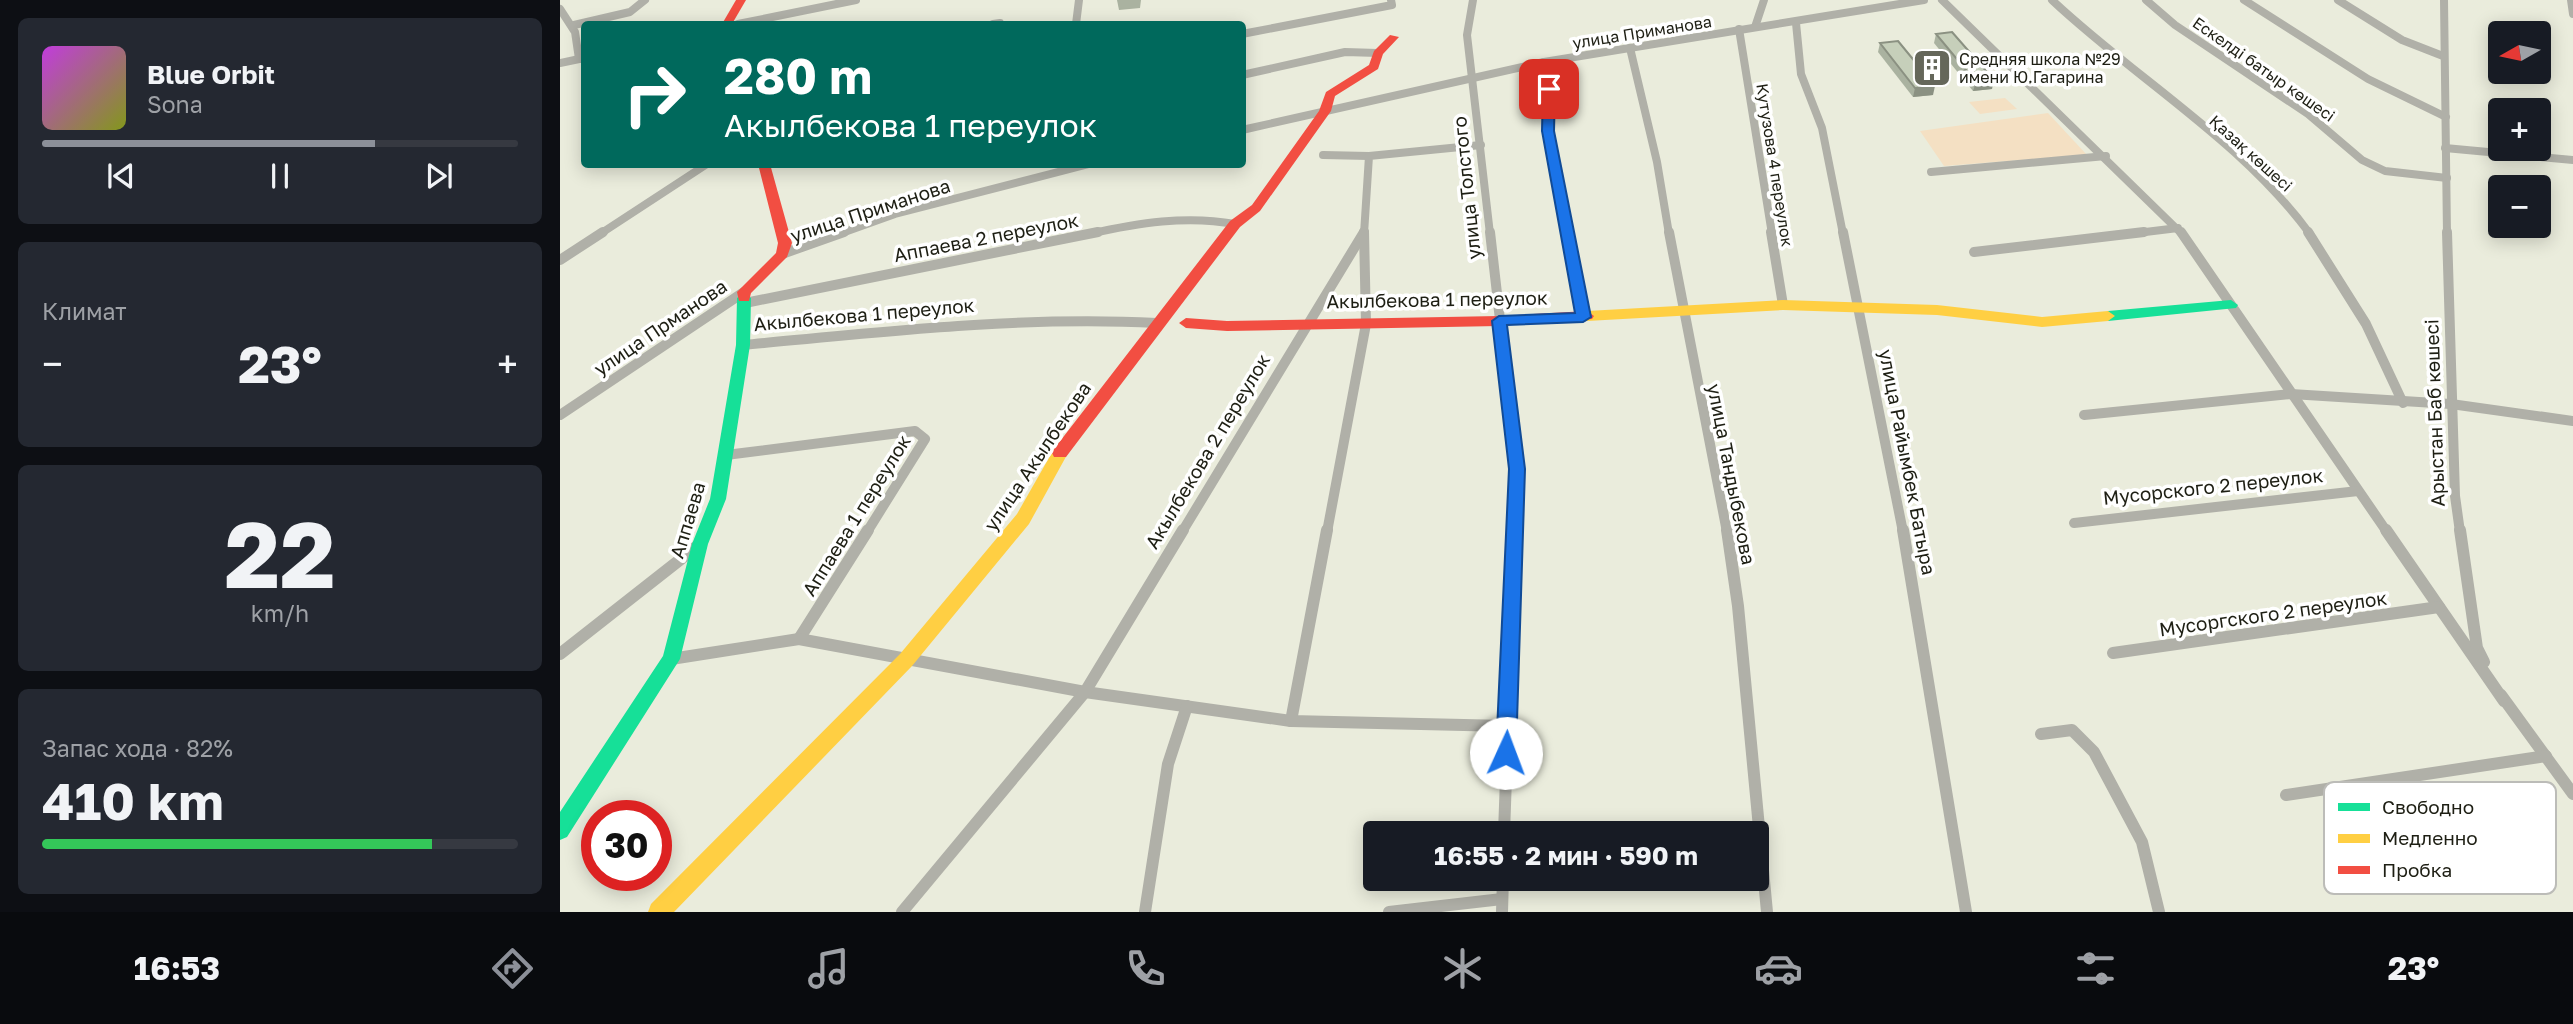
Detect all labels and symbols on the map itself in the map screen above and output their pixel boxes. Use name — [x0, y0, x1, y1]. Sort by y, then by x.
street label: улица Приманова — [1571, 11, 1713, 53]
street label: Ескелді батыр көшесі — [2189, 12, 2339, 126]
north arrow — [2488, 21, 2552, 84]
building icon: Средняя школа №29 имени Ю.Гагарина — [1911, 47, 1953, 89]
place label: Средняя школа №29 имени Ю.Гагарина — [1959, 49, 2121, 87]
pin — [1519, 59, 1579, 119]
street label: Кутузова 4 переулок — [1752, 82, 1798, 248]
street label: Қазақ көшесі — [2205, 110, 2297, 196]
street label: улица Толстого — [1447, 115, 1485, 261]
street label: улица Приманова — [787, 173, 953, 247]
street label: Аппаева 2 переулок — [892, 208, 1080, 266]
street label: улица Прманова — [589, 274, 731, 380]
street label: Акылбекова 1 переулок — [1326, 286, 1548, 312]
street label: Акылбекова 1 переулок — [753, 293, 975, 335]
street label: Арыстан Баб көшесі — [2419, 319, 2449, 507]
street label: улица Райымбек Батыра — [1875, 347, 1941, 577]
street label: Акылбекова 2 переулок — [1140, 349, 1274, 553]
street label: улица Акылбекова — [979, 377, 1095, 535]
street label: улица Тандыбекова — [1703, 382, 1761, 566]
street label: Аппаева 1 переулок — [797, 430, 915, 600]
street label: Мусорского 2 переулок — [2102, 463, 2324, 509]
street label: Аппаева — [664, 479, 710, 561]
street label: Мусоргского 2 переулок — [2158, 586, 2388, 640]
position arrow — [1469, 716, 1543, 790]
legend — [2324, 782, 2556, 894]
text: Свободно — [2382, 795, 2474, 818]
speed limit sign: 30 — [581, 800, 672, 891]
text: Медленно — [2382, 826, 2478, 849]
text: Пробка — [2382, 858, 2452, 881]

